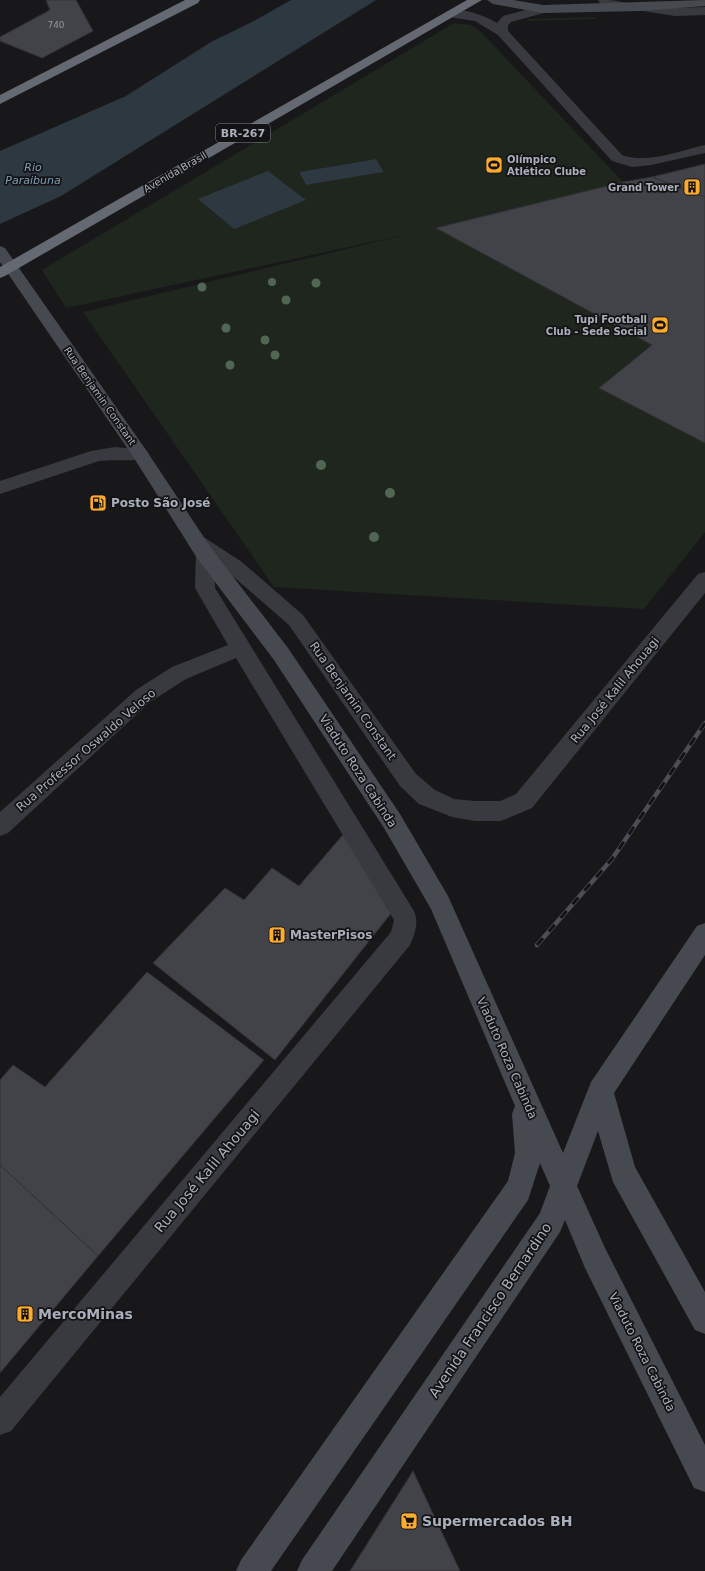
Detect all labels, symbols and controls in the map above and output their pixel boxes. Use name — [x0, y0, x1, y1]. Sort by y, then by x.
house number: 740 — [47, 20, 65, 30]
road number: BR-267 — [216, 124, 270, 142]
street label: Avenida Brasil — [142, 149, 208, 195]
place label: Olímpico Atlético Clube — [507, 154, 586, 177]
sports icon: Olímpico Atlético Clube — [484, 155, 504, 175]
water label: Rio Paraibuna — [5, 161, 61, 187]
building icon: Grand Tower — [682, 177, 702, 197]
place label: Grand Tower — [608, 182, 679, 193]
place label: Tupi Football Club - Sede Social — [546, 314, 647, 337]
sports icon: Tupi Football Club - Sede Social — [650, 315, 670, 335]
street label: Rua Benjamin Constant — [62, 345, 138, 447]
fuel station icon: Posto São José — [88, 493, 108, 513]
place label: Posto São José — [111, 496, 211, 510]
street label: Rua José Kalil Ahouagi — [568, 634, 662, 746]
street label: Rua Benjamin Constant — [307, 639, 399, 763]
street label: Rua Professor Oswaldo Veloso — [14, 686, 158, 814]
street label: Viaduto Roza Cabinda — [316, 712, 400, 830]
building icon: MasterPisos — [267, 925, 287, 945]
place label: MasterPisos — [290, 928, 372, 942]
street label: Viaduto Roza Cabinda — [474, 995, 540, 1121]
street label: Rua José Kalil Ahouagi — [151, 1107, 263, 1235]
street label: Avenida Francisco Bernardino — [425, 1220, 555, 1400]
street label: Viaduto Roza Cabinda — [606, 1290, 678, 1414]
building icon: MercoMinas — [15, 1304, 35, 1324]
place label: MercoMinas — [38, 1306, 133, 1322]
supermarket icon: Supermercados BH — [399, 1511, 419, 1531]
place label: Supermercados BH — [422, 1513, 572, 1529]

